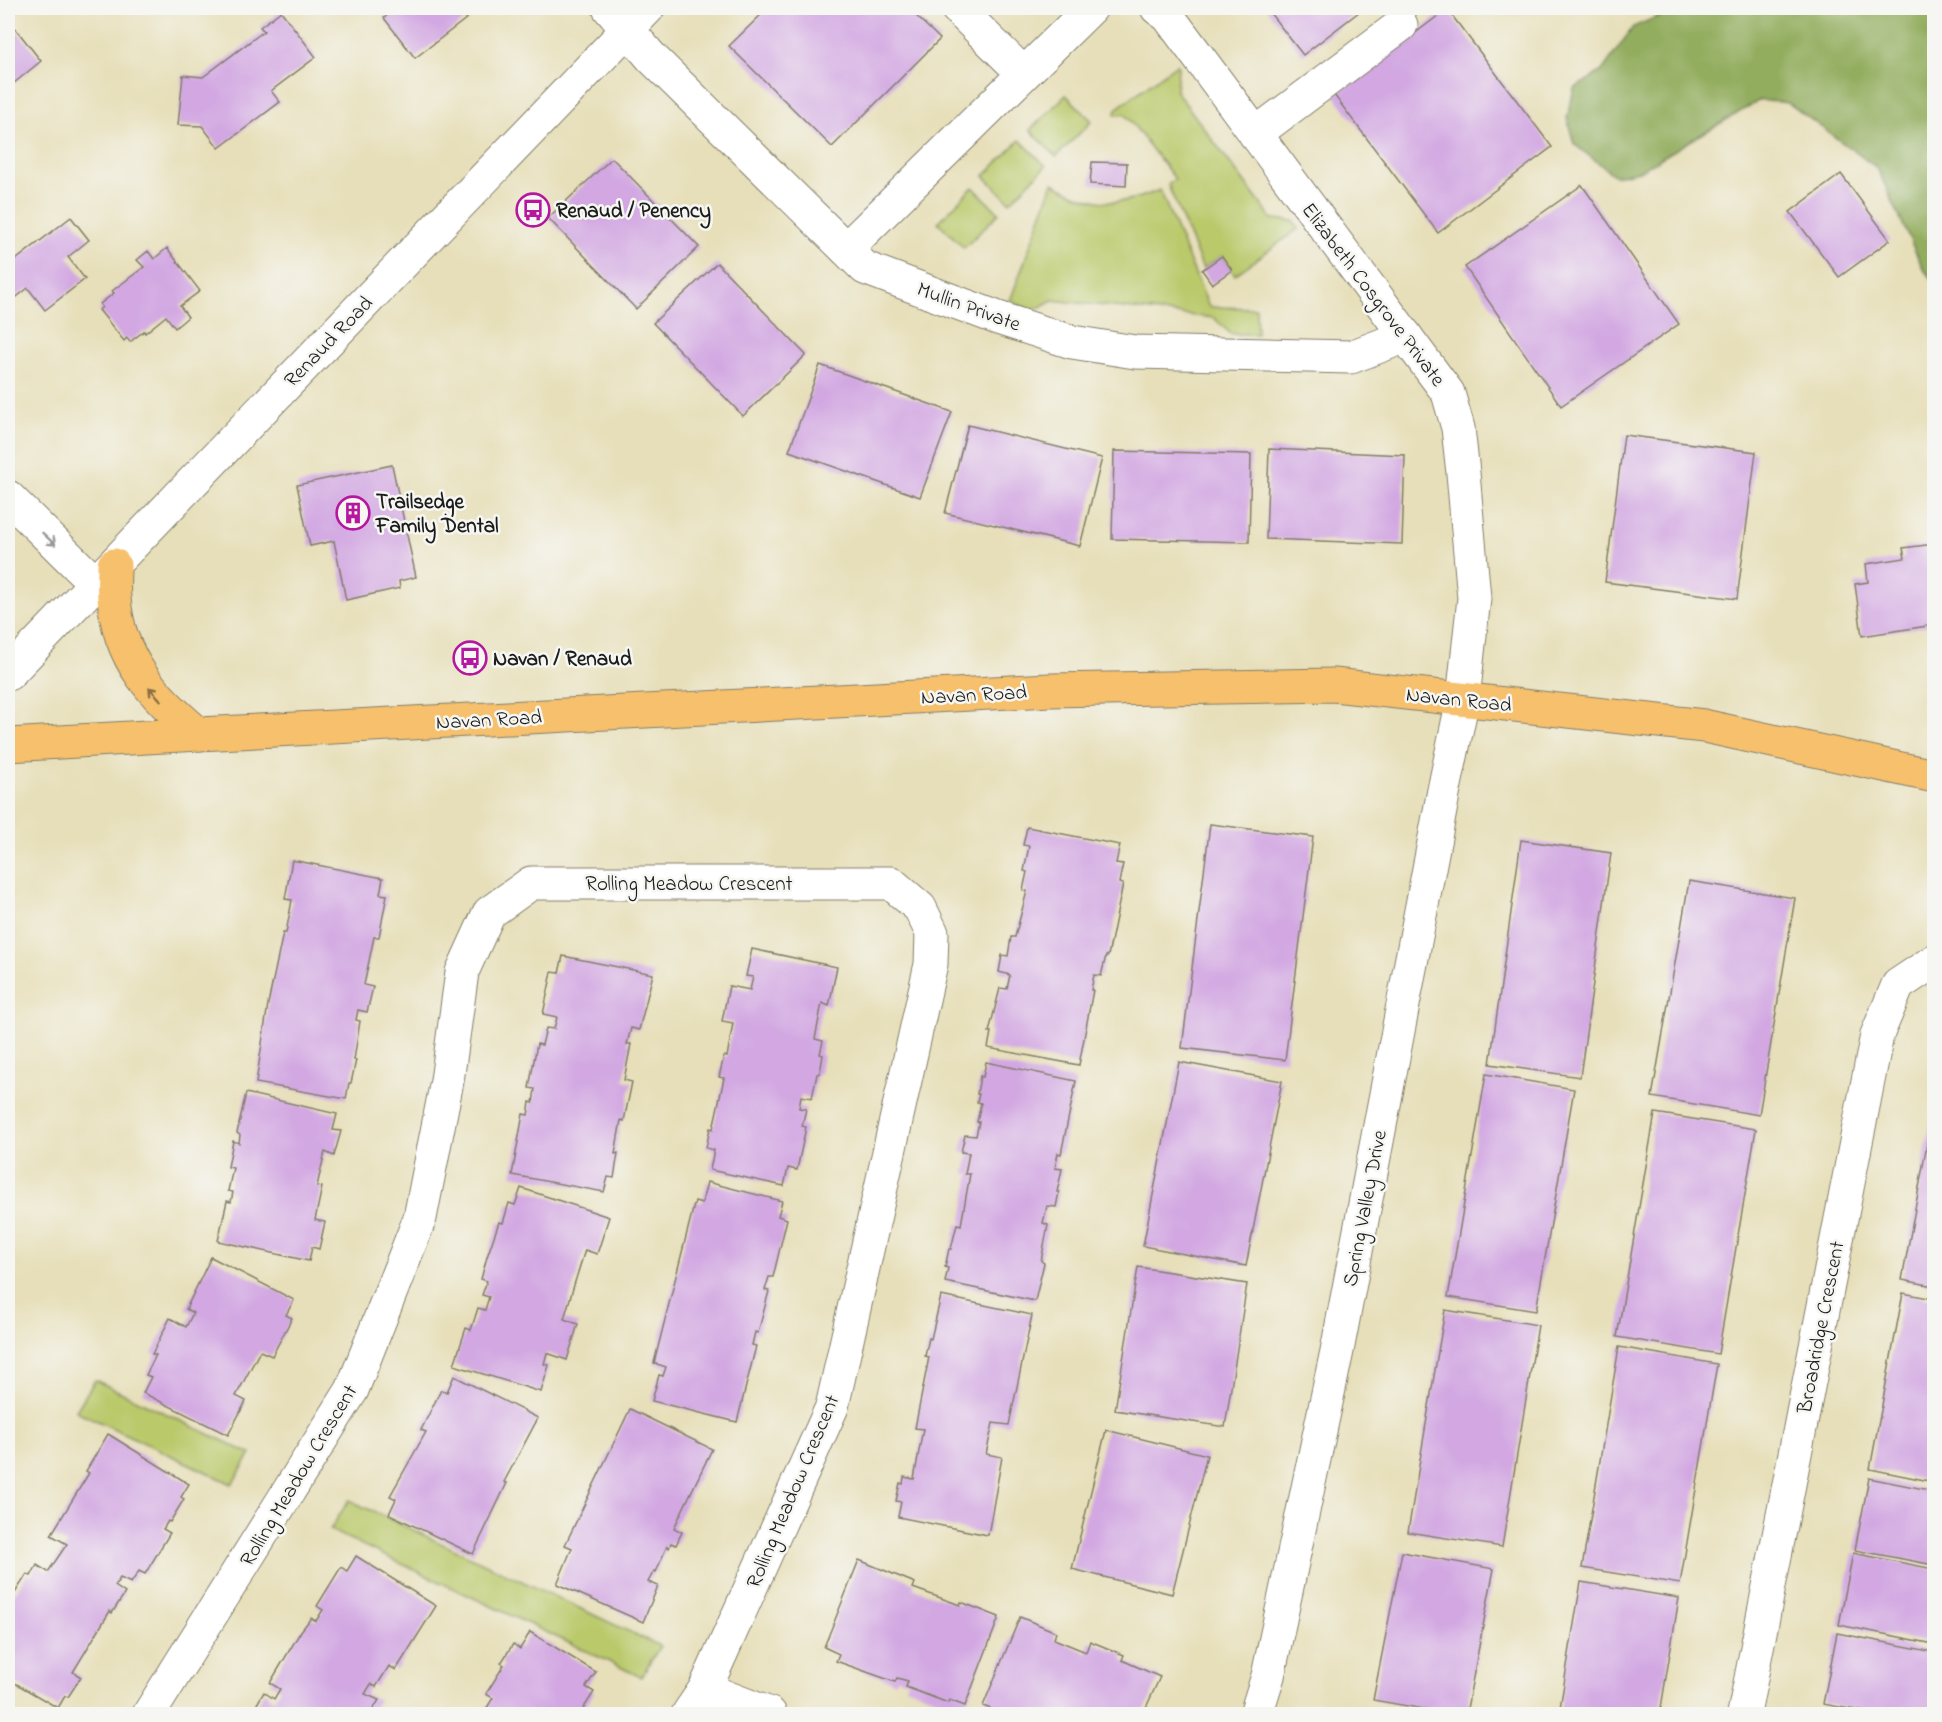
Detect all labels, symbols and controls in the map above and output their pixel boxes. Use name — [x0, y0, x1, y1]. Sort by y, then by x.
bus stop icon: Renaud / Penency — [515, 192, 551, 228]
place label: Renaud / Penency — [556, 197, 711, 229]
street label: Elizabeth Cosgrove Private — [1292, 197, 1452, 395]
street label: Mullin Private — [912, 275, 1025, 341]
street label: Renaud Road — [278, 290, 381, 395]
place label: Trailsedge Family Dental — [375, 488, 499, 544]
building icon: Trailsedge Family Dental — [335, 495, 371, 531]
one-way arrow — [41, 532, 56, 546]
bus stop icon: Navan / Renaud — [452, 640, 488, 676]
place label: Navan / Renaud — [493, 645, 632, 675]
street label: Navan Road — [920, 678, 1028, 714]
street label: Navan Road — [1404, 681, 1513, 721]
one-way arrow — [148, 687, 162, 702]
street label: Navan Road — [435, 703, 543, 739]
street label: Rolling Meadow Crescent — [585, 870, 793, 902]
street label: Spring Valley Drive — [1336, 1127, 1398, 1290]
street label: Broadridge Crescent — [1790, 1239, 1855, 1418]
street label: Rolling Meadow Crescent — [233, 1379, 368, 1574]
street label: Rolling Meadow Crescent — [740, 1391, 850, 1594]

